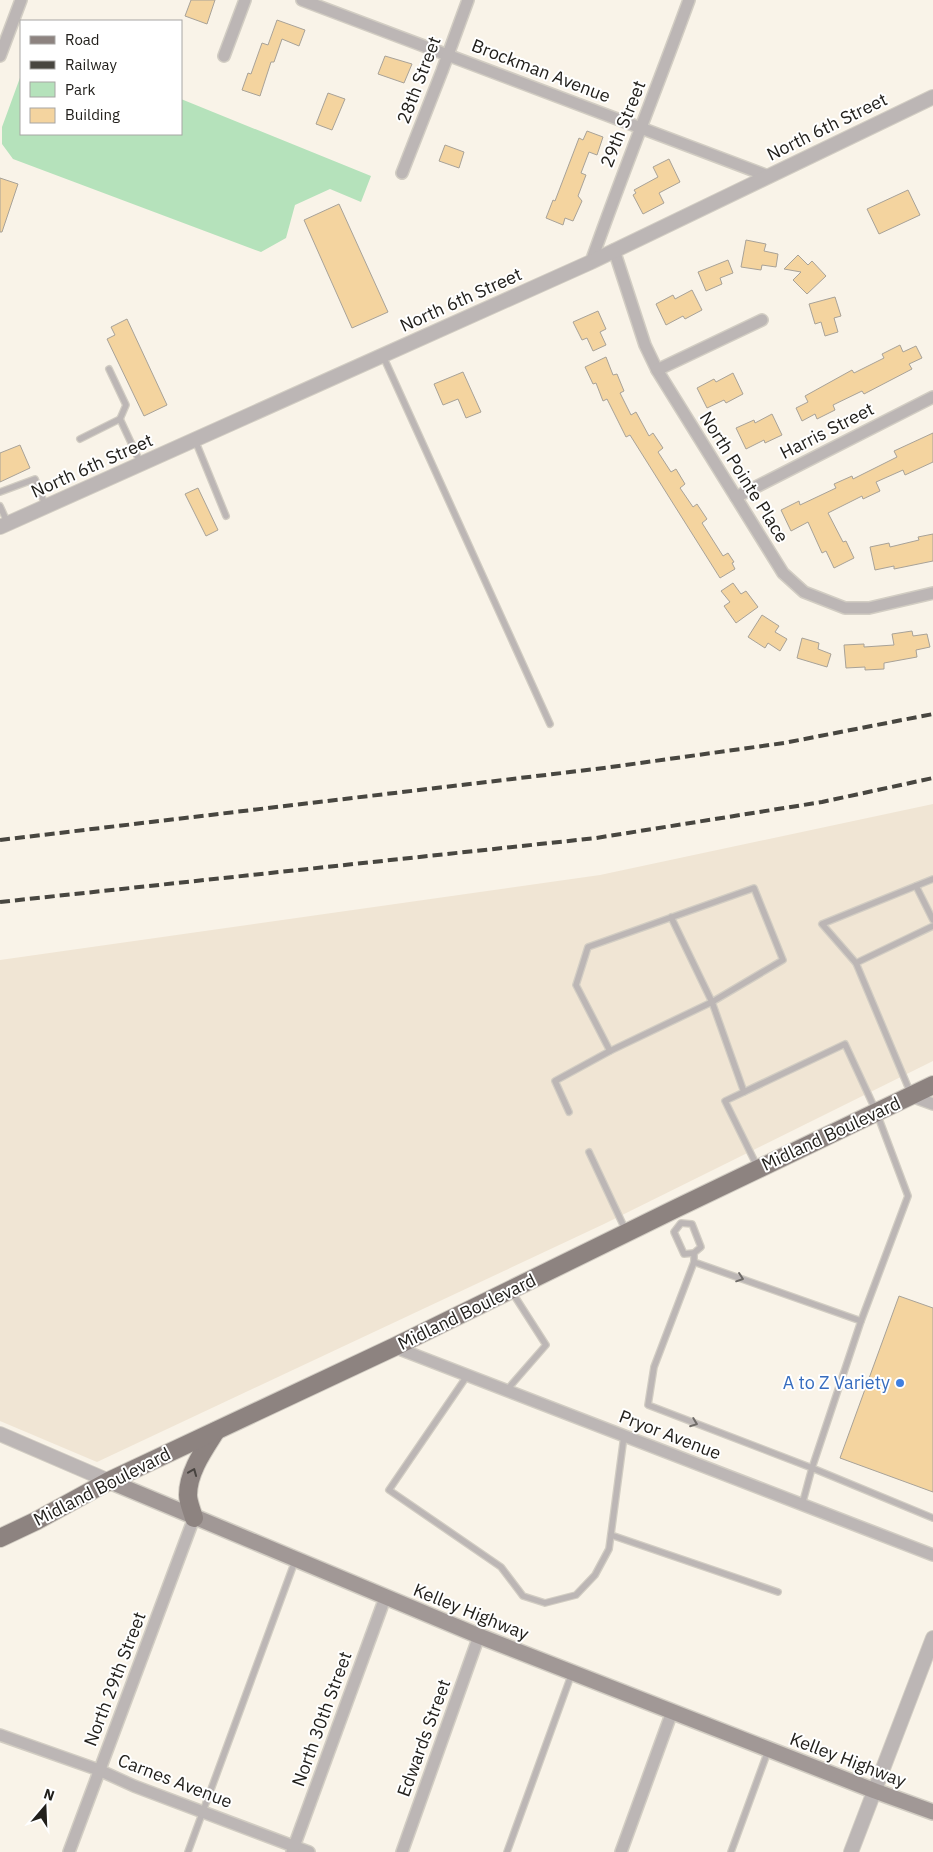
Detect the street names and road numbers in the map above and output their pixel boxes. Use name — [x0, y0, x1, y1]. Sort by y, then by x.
street label: 28th Street — [391, 33, 446, 127]
street label: Brockman Avenue — [469, 33, 614, 108]
street label: 29th Street — [595, 77, 650, 171]
street label: North 6th Street — [763, 87, 891, 166]
street label: North 6th Street — [396, 262, 525, 337]
street label: Harris Street — [776, 397, 878, 464]
street label: North Pointe Place — [695, 407, 794, 547]
street label: North 6th Street — [27, 428, 156, 503]
street label: Midland Boulevard — [758, 1091, 904, 1176]
street label: Midland Boulevard — [394, 1268, 540, 1355]
street label: Pryor Avenue — [616, 1405, 725, 1465]
street label: Midland Boulevard — [29, 1442, 174, 1531]
street label: Kelley Highway — [410, 1578, 532, 1645]
street label: North 29th Street — [78, 1608, 151, 1749]
street label: North 30th Street — [286, 1648, 357, 1790]
street label: Edwards Street — [392, 1676, 455, 1800]
street label: Kelley Highway — [787, 1727, 910, 1792]
street label: Carnes Avenue — [115, 1748, 236, 1813]

